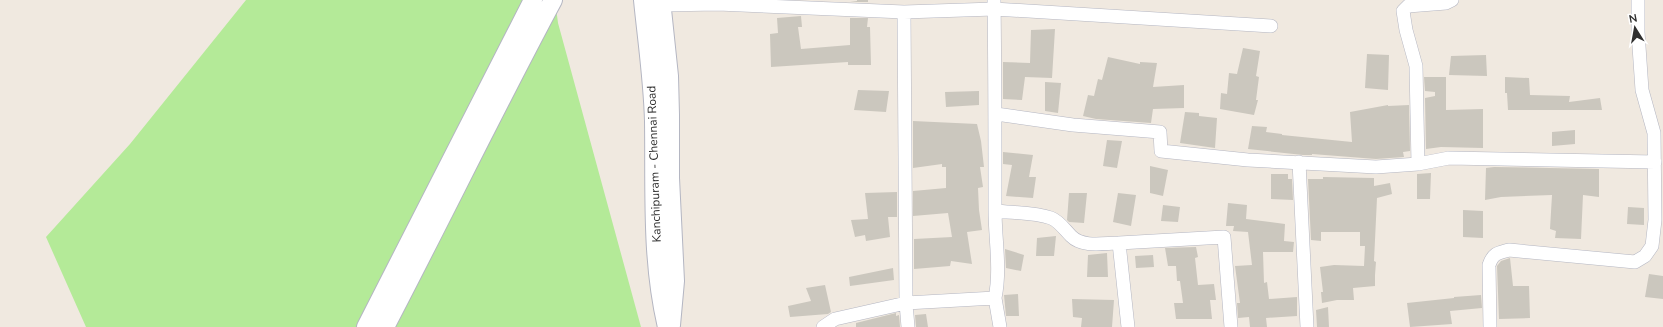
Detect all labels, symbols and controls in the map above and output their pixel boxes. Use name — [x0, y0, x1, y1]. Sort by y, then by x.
north arrow — [1615, 8, 1655, 48]
text: N — [1628, 11, 1639, 27]
street label: Kanchipuram - Chennai Road — [643, 85, 665, 243]

